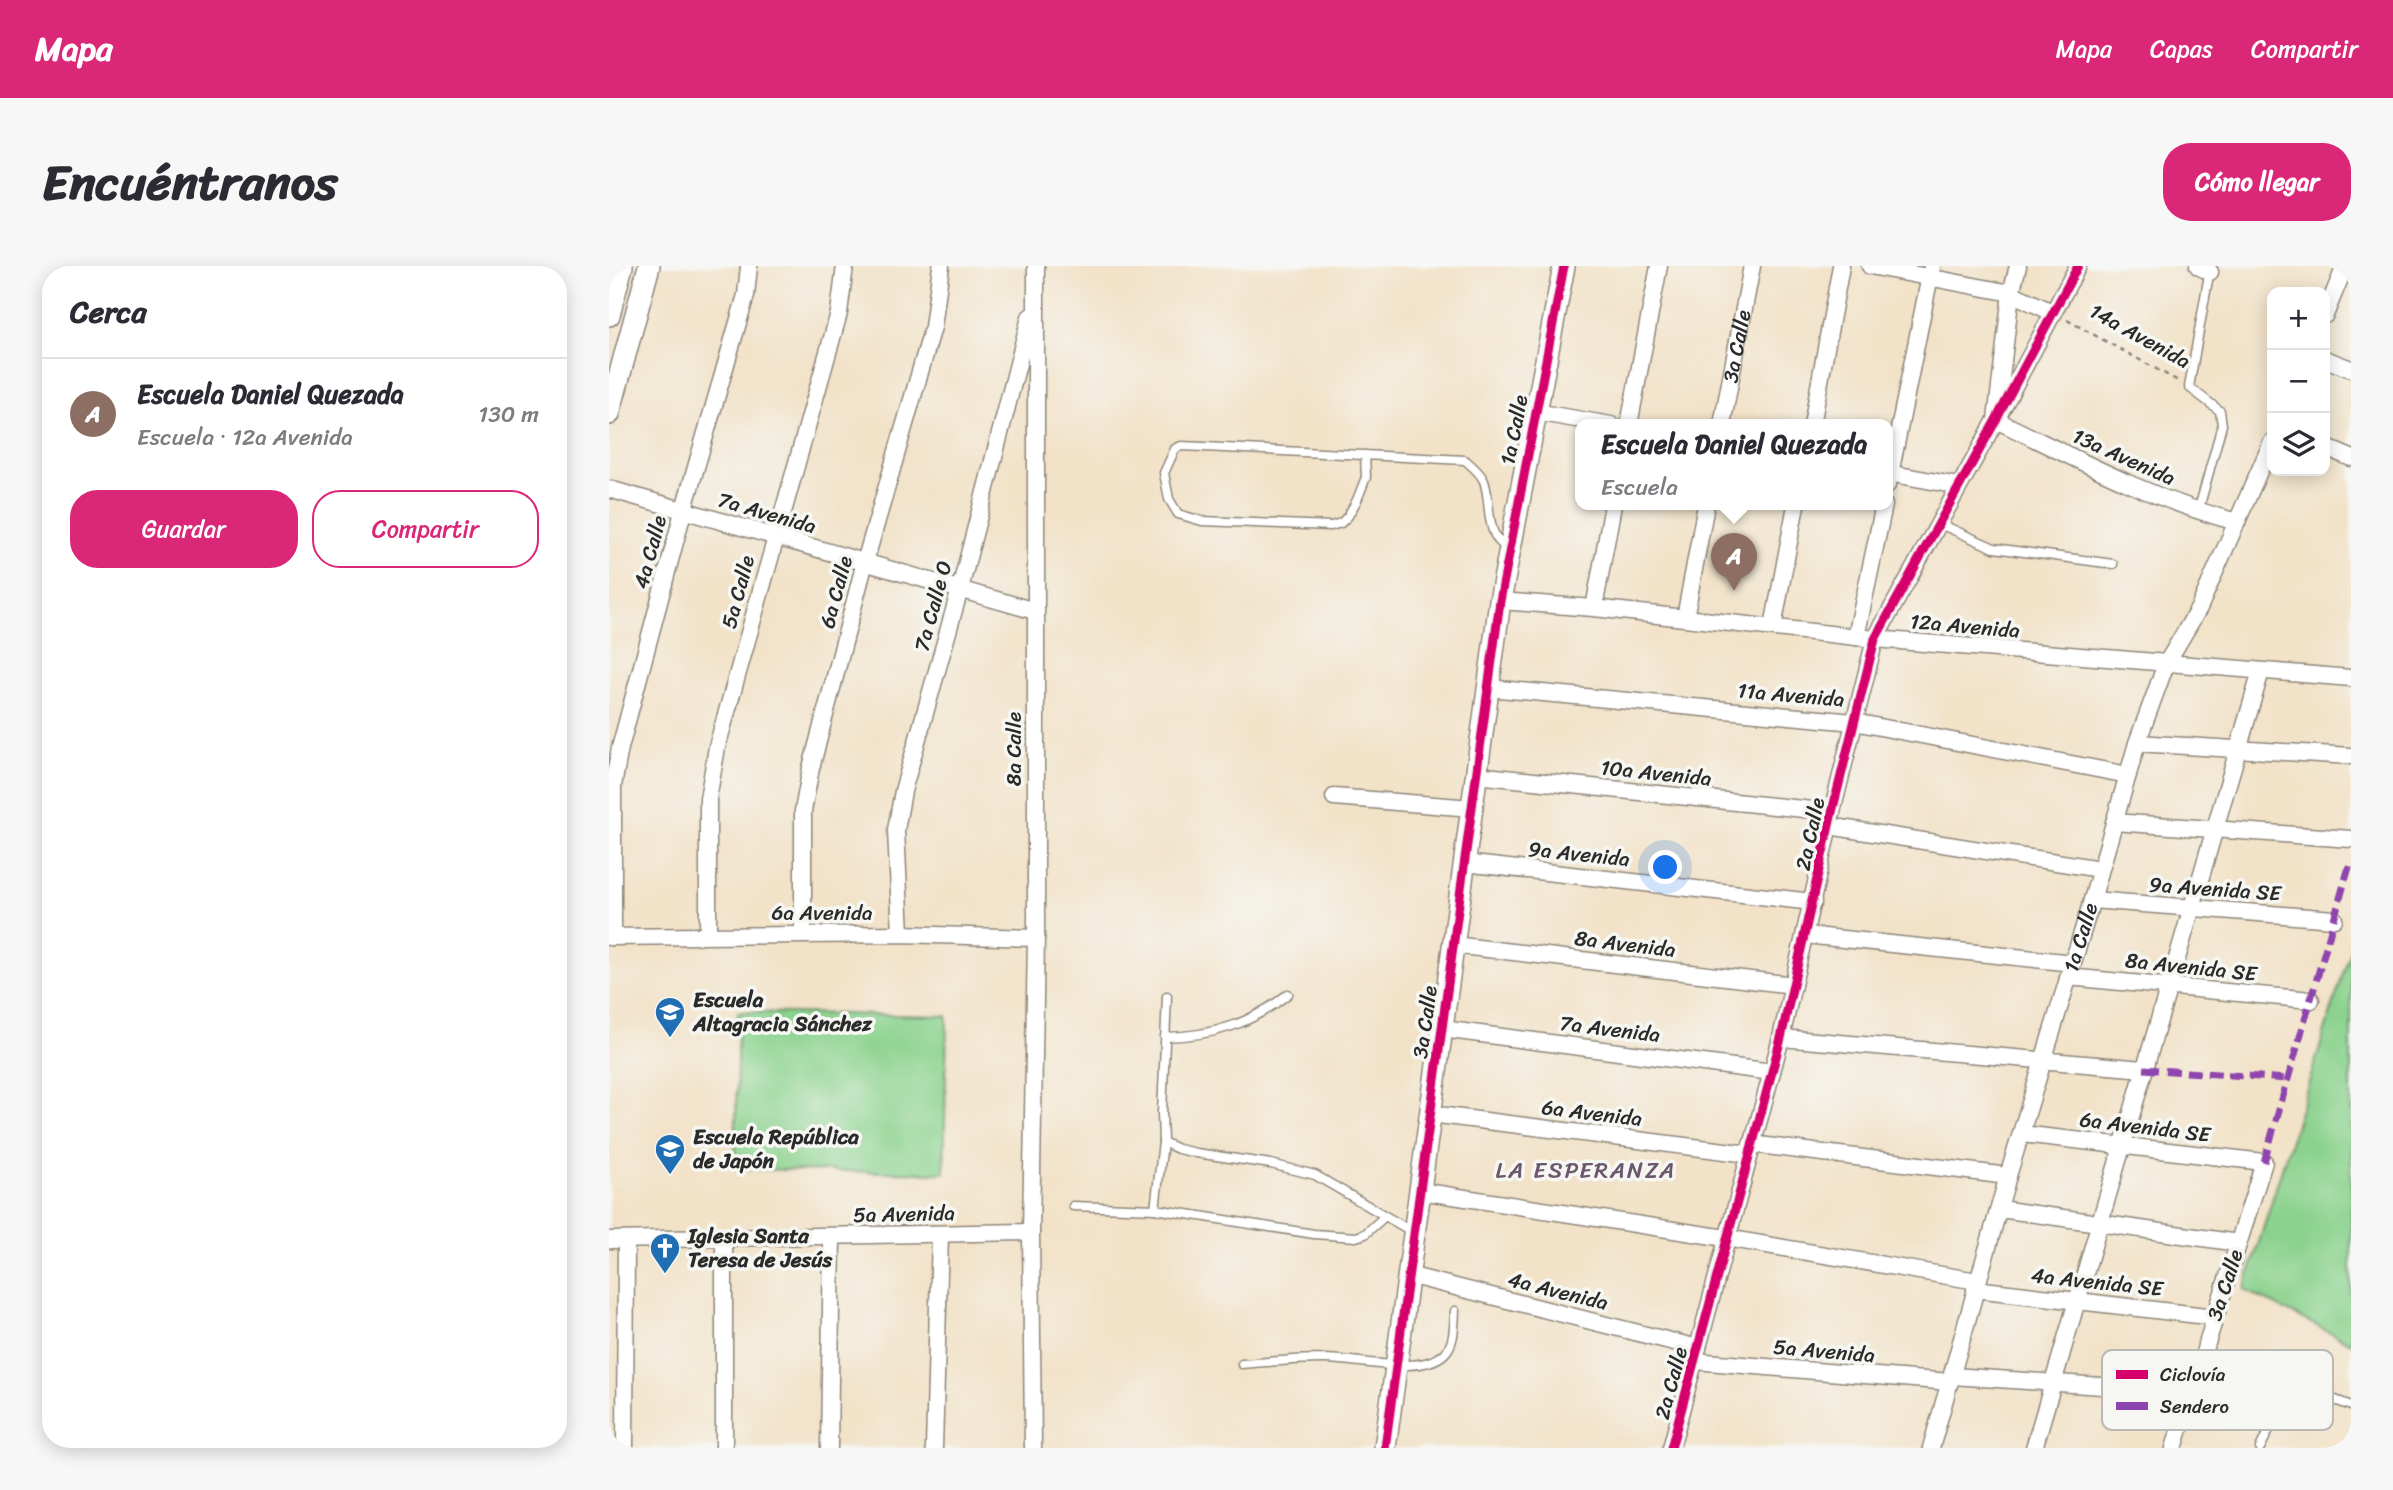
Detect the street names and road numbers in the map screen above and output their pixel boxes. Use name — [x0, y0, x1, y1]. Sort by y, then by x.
street label: 14a Avenida — [2082, 292, 2198, 380]
street label: 3a Calle — [1711, 307, 1762, 386]
street label: 1a Calle — [1489, 392, 1539, 468]
street label: 13a Avenida — [2066, 417, 2182, 497]
street label: 7a Avenida — [713, 481, 821, 545]
street label: 4a Calle — [622, 511, 678, 593]
street label: 5a Calle — [710, 551, 766, 633]
street label: 6a Calle — [808, 552, 864, 632]
street label: 7a Calle O — [903, 556, 963, 656]
street label: 12a Avenida — [1908, 602, 2022, 650]
street label: 11a Avenida — [1736, 671, 1846, 719]
street label: 8a Calle — [995, 712, 1033, 786]
street label: 10a Avenida — [1599, 748, 1714, 798]
street label: 2a Calle — [1784, 794, 1836, 874]
street label: 9a Avenida — [1526, 830, 1632, 878]
street label: 9a Avenida SE — [2148, 865, 2284, 913]
street label: 6a Avenida — [772, 894, 873, 932]
street label: 1a Calle — [2052, 898, 2109, 977]
street label: 8a Avenida — [1572, 919, 1678, 969]
street label: 8a Avenida SE — [2123, 941, 2260, 993]
street label: 3a Calle — [1401, 983, 1449, 1061]
street label: 7a Avenida — [1558, 1004, 1663, 1054]
street label: 6a Avenida — [1540, 1088, 1645, 1138]
street label: 6a Avenida SE — [2078, 1100, 2214, 1154]
street label: 5a Avenida — [853, 1194, 956, 1234]
street label: 3a Calle — [2196, 1244, 2254, 1326]
street label: 4a Avenida SE — [2029, 1256, 2166, 1308]
street label: 4a Avenida — [1504, 1260, 1613, 1322]
street label: 5a Avenida — [1772, 1328, 1877, 1374]
street label: 2a Calle — [1643, 1342, 1699, 1424]

